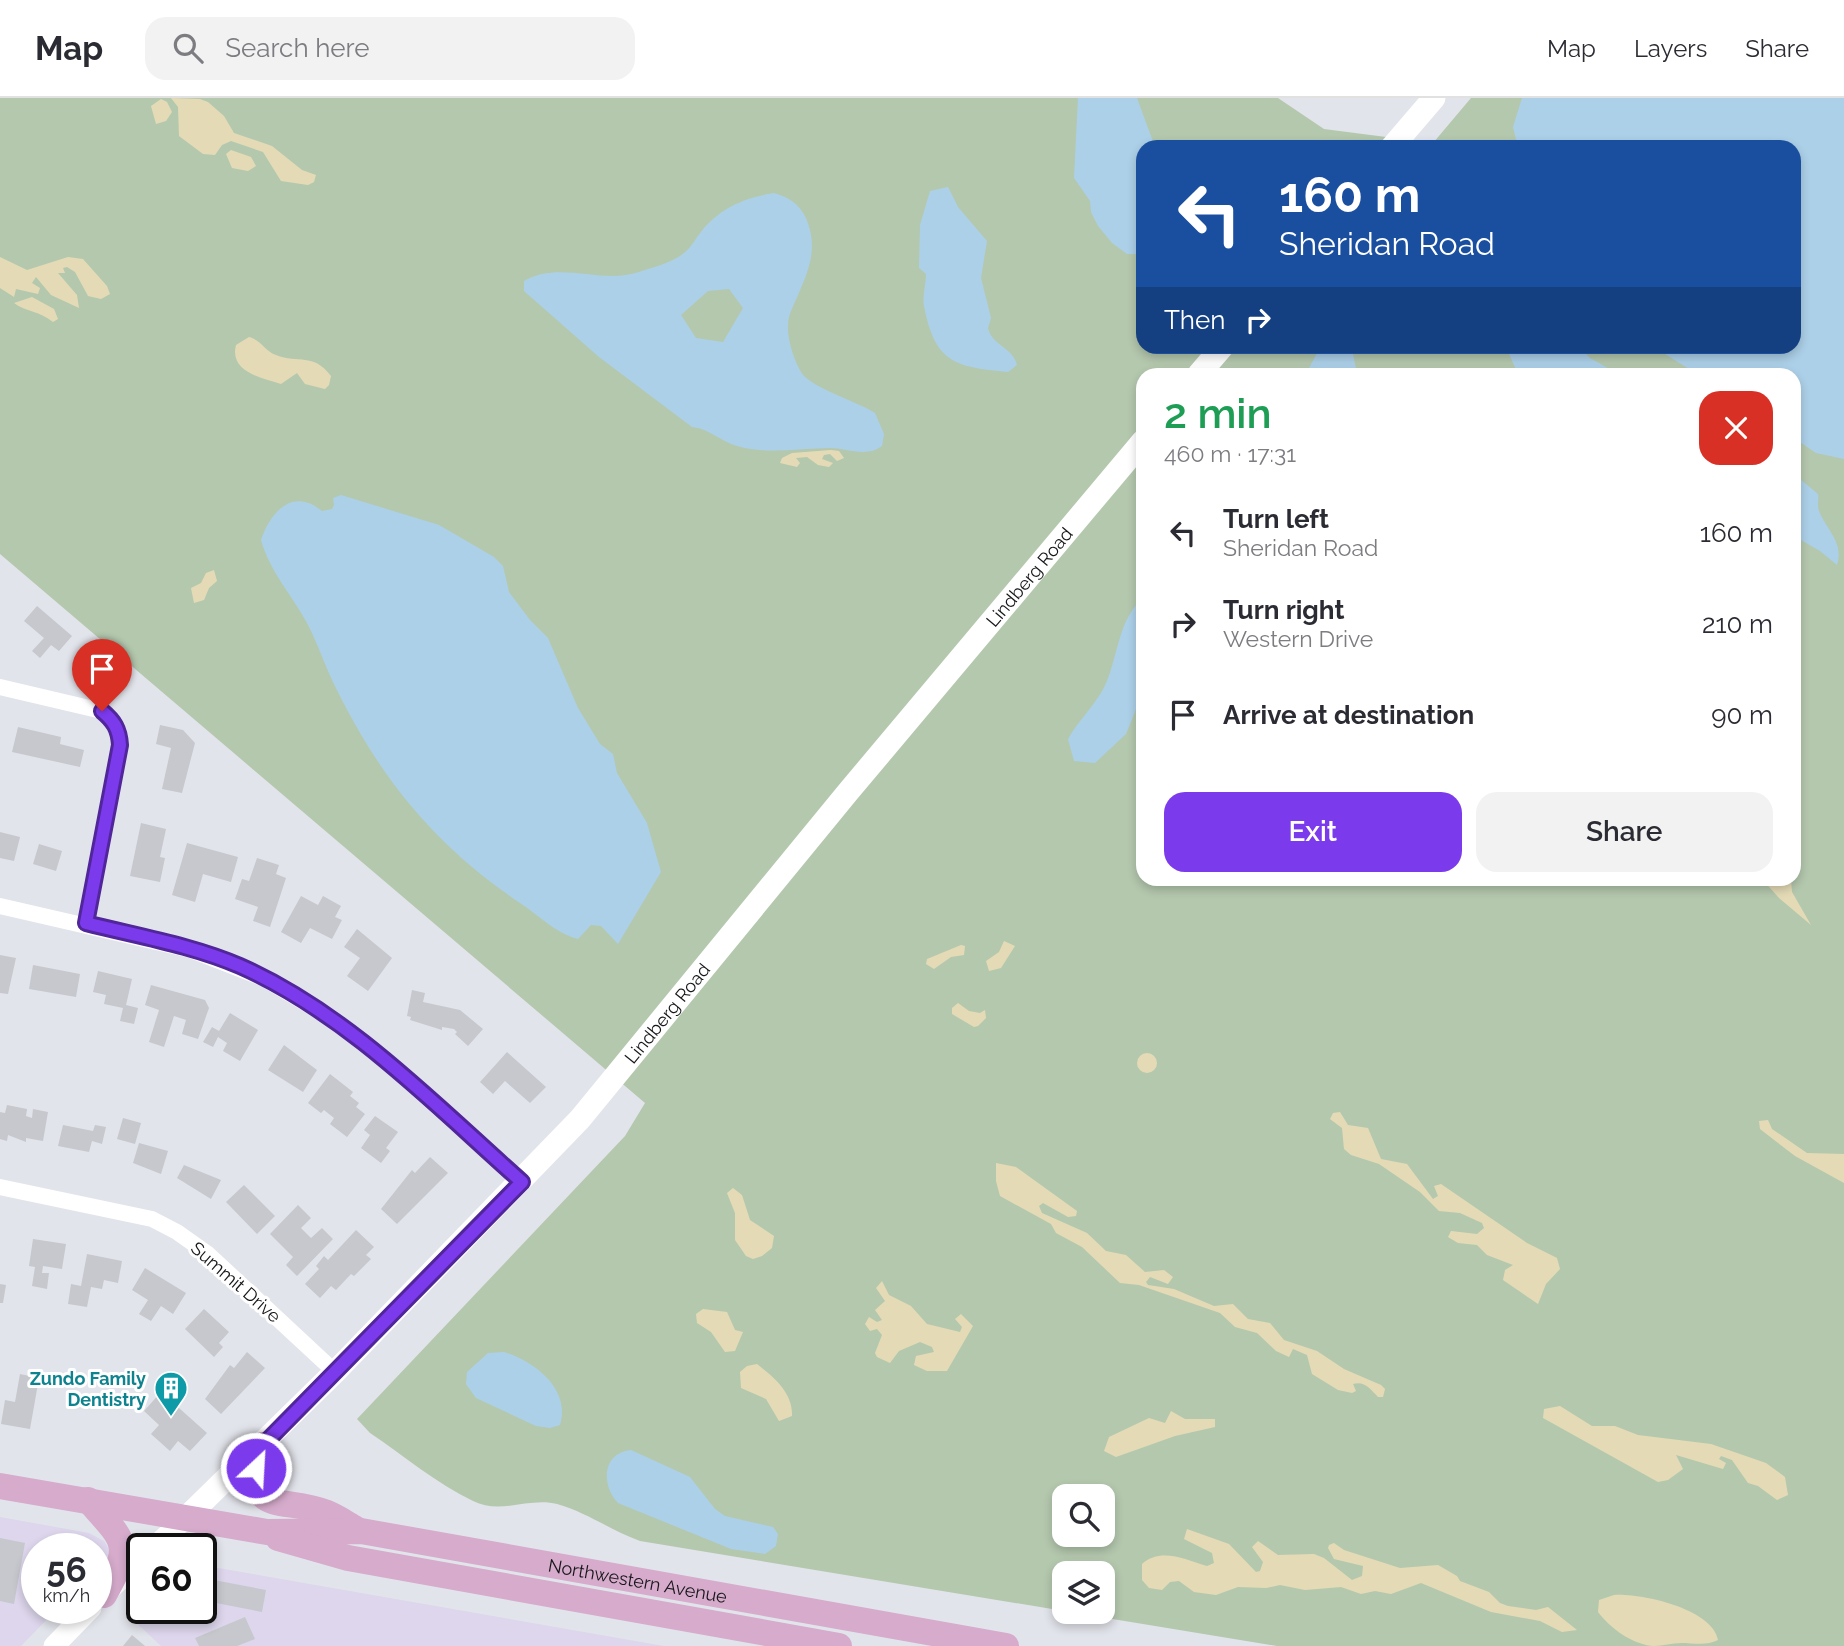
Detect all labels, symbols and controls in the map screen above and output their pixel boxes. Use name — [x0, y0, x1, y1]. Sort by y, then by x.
search box — [145, 17, 635, 80]
text: Map — [35, 29, 103, 68]
icon: search — [169, 29, 207, 67]
text: Search here — [225, 33, 370, 63]
text: Map — [1547, 34, 1596, 63]
text: Layers — [1634, 34, 1707, 63]
text: Share — [1745, 34, 1809, 63]
text: 160 m — [1279, 166, 1420, 223]
icon: left — [1164, 168, 1255, 259]
text: Sheridan Road — [1279, 225, 1495, 262]
icon: right — [1239, 301, 1277, 339]
text: Then — [1164, 305, 1225, 335]
text: 2 min — [1164, 389, 1272, 438]
button: close — [1699, 391, 1773, 465]
text: 460 m · 17:31 — [1164, 440, 1296, 467]
text: Turn left — [1223, 504, 1329, 534]
icon: left — [1164, 514, 1202, 552]
text: 160 m — [1700, 518, 1773, 548]
street label: Lindberg Road — [981, 523, 1077, 630]
text: Sheridan Road — [1223, 534, 1378, 561]
text: Turn right — [1223, 595, 1344, 625]
icon: right — [1164, 605, 1202, 643]
text: 210 m — [1702, 609, 1773, 639]
text: Western Drive — [1223, 625, 1373, 652]
pin — [72, 639, 132, 711]
icon: arrive — [83, 650, 121, 688]
icon: arrive — [1164, 696, 1202, 734]
text: Arrive at destination — [1223, 700, 1474, 730]
text: 90 m — [1711, 700, 1773, 730]
button: Exit — [1164, 792, 1462, 872]
button: Share — [1476, 792, 1773, 872]
street label: Lindberg Road — [620, 959, 714, 1067]
street label: Summit Drive — [187, 1237, 286, 1327]
place label: Zundo Family Dentistry — [30, 1368, 146, 1410]
building icon: Zundo Family Dentistry — [152, 1369, 190, 1418]
position arrow — [219, 1431, 293, 1505]
map controls — [1052, 1484, 1115, 1624]
button: search — [1052, 1484, 1115, 1547]
speed limit sign: 60 — [126, 1533, 217, 1624]
text: 56 — [46, 1549, 87, 1590]
street label: Northwestern Avenue — [547, 1554, 729, 1607]
button: layers — [1052, 1561, 1115, 1624]
text: km/h — [43, 1585, 90, 1606]

